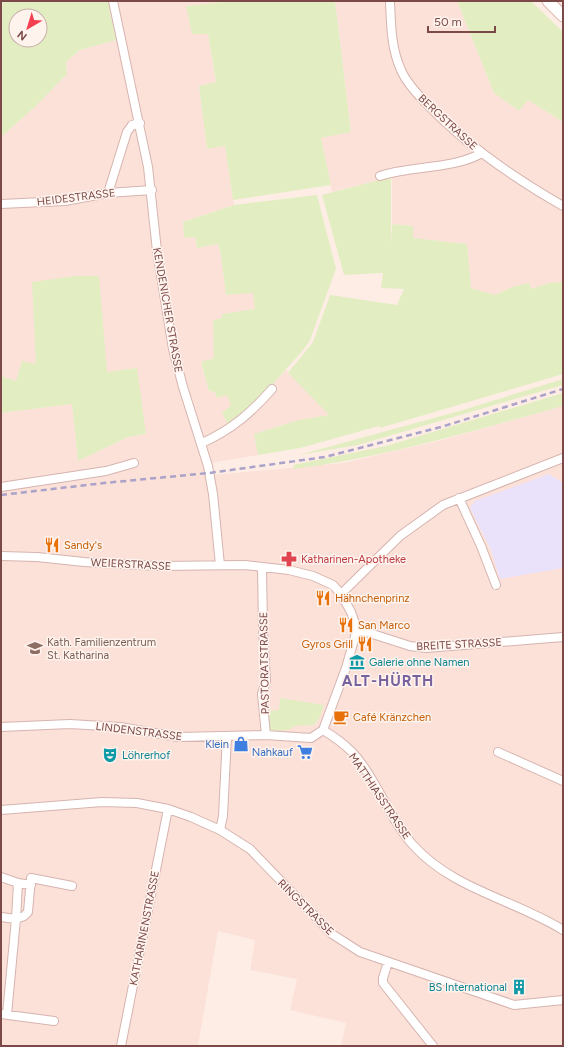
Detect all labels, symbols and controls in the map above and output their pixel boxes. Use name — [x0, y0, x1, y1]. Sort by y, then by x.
north arrow — [8, 8, 48, 48]
scale bar — [428, 8, 495, 34]
text: 50 m — [434, 15, 462, 29]
text: N — [15, 28, 30, 43]
street label: BERGSTRASSE — [416, 92, 480, 153]
street label: HEIDESTRASSE — [36, 186, 116, 209]
street label: KENDENICHER STRASSE — [150, 247, 185, 374]
restaurant icon: Sandy's — [43, 536, 61, 554]
place label: Sandy's — [64, 539, 102, 552]
pharmacy icon: Katharinen-Apotheke — [280, 550, 298, 568]
place label: Katharinen-Apotheke — [301, 553, 406, 566]
street label: WEIERSTRASSE — [90, 556, 172, 573]
restaurant icon: Hähnchenprinz — [314, 589, 332, 607]
place label: Hähnchenprinz — [335, 592, 410, 605]
street label: PASTORATSTRASSE — [257, 612, 272, 714]
restaurant icon: San Marco — [337, 616, 355, 634]
place label: San Marco — [358, 619, 410, 632]
restaurant icon: Gyros Grill — [356, 635, 374, 653]
place label: Kath. Familienzentrum St. Katharina — [47, 636, 156, 662]
street label: BREITE STRASSE — [416, 636, 502, 653]
place label: Gyros Grill — [301, 638, 353, 651]
school or university icon: Kath. Familienzentrum St. Katharina — [26, 639, 44, 657]
museum icon: Galerie ohne Namen — [348, 653, 366, 671]
place label: Galerie ohne Namen — [369, 656, 469, 669]
district label: ALT-HÜRTH — [342, 671, 434, 690]
cafe icon: Café Kränzchen — [332, 708, 350, 726]
place label: Café Kränzchen — [353, 711, 431, 724]
street label: LINDENSTRASSE — [95, 720, 183, 743]
shop icon: Klein — [232, 735, 250, 753]
place label: Klein — [205, 738, 229, 751]
supermarket icon: Nahkauf — [296, 743, 314, 761]
theatre icon: Löhrerhof — [101, 746, 119, 764]
place label: Nahkauf — [252, 746, 294, 759]
place label: Löhrerhof — [122, 749, 171, 762]
street label: MATTHIASSTRASSE — [346, 751, 413, 842]
street label: KATHARINENSTRASSE — [127, 870, 162, 986]
street label: RINGSTRASSE — [275, 877, 336, 938]
building icon: BS International — [510, 978, 528, 996]
place label: BS International — [429, 981, 507, 994]

